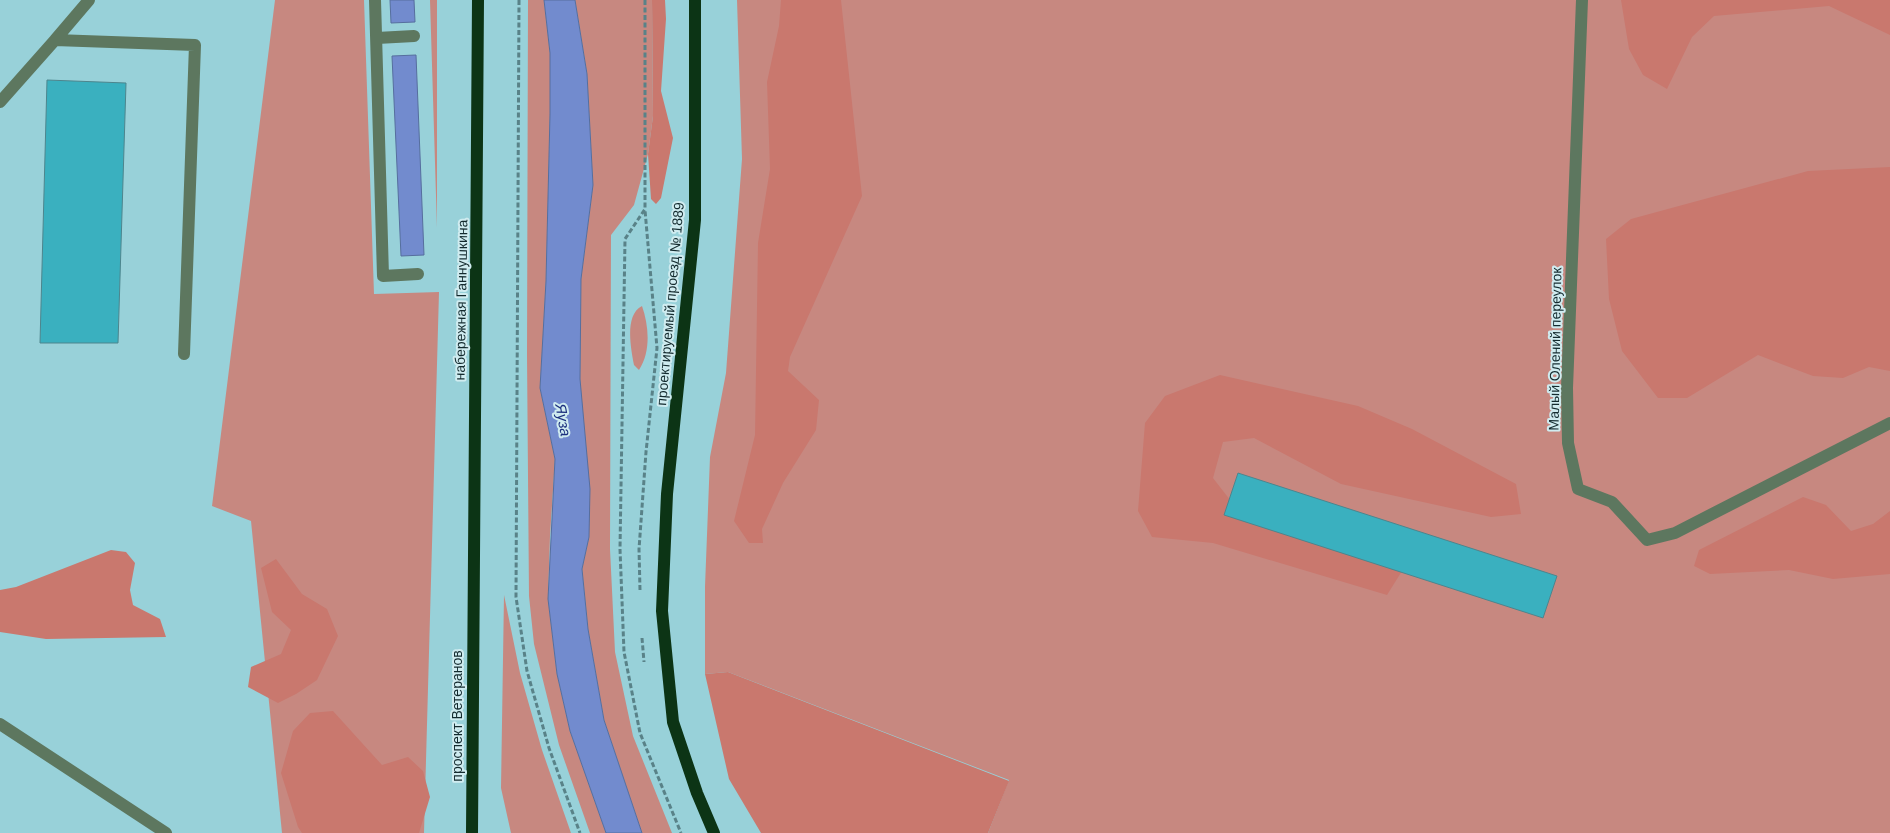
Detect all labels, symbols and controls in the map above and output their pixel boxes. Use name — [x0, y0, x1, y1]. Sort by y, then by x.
street label: проектируемый проезд № 1889 — [653, 201, 687, 406]
street label: набережная Ганнушкина — [452, 219, 470, 380]
street label: Малый Олений переулок — [1546, 266, 1564, 431]
water label: Яуза — [552, 401, 575, 438]
street label: проспект Ветеранов — [449, 650, 465, 782]

